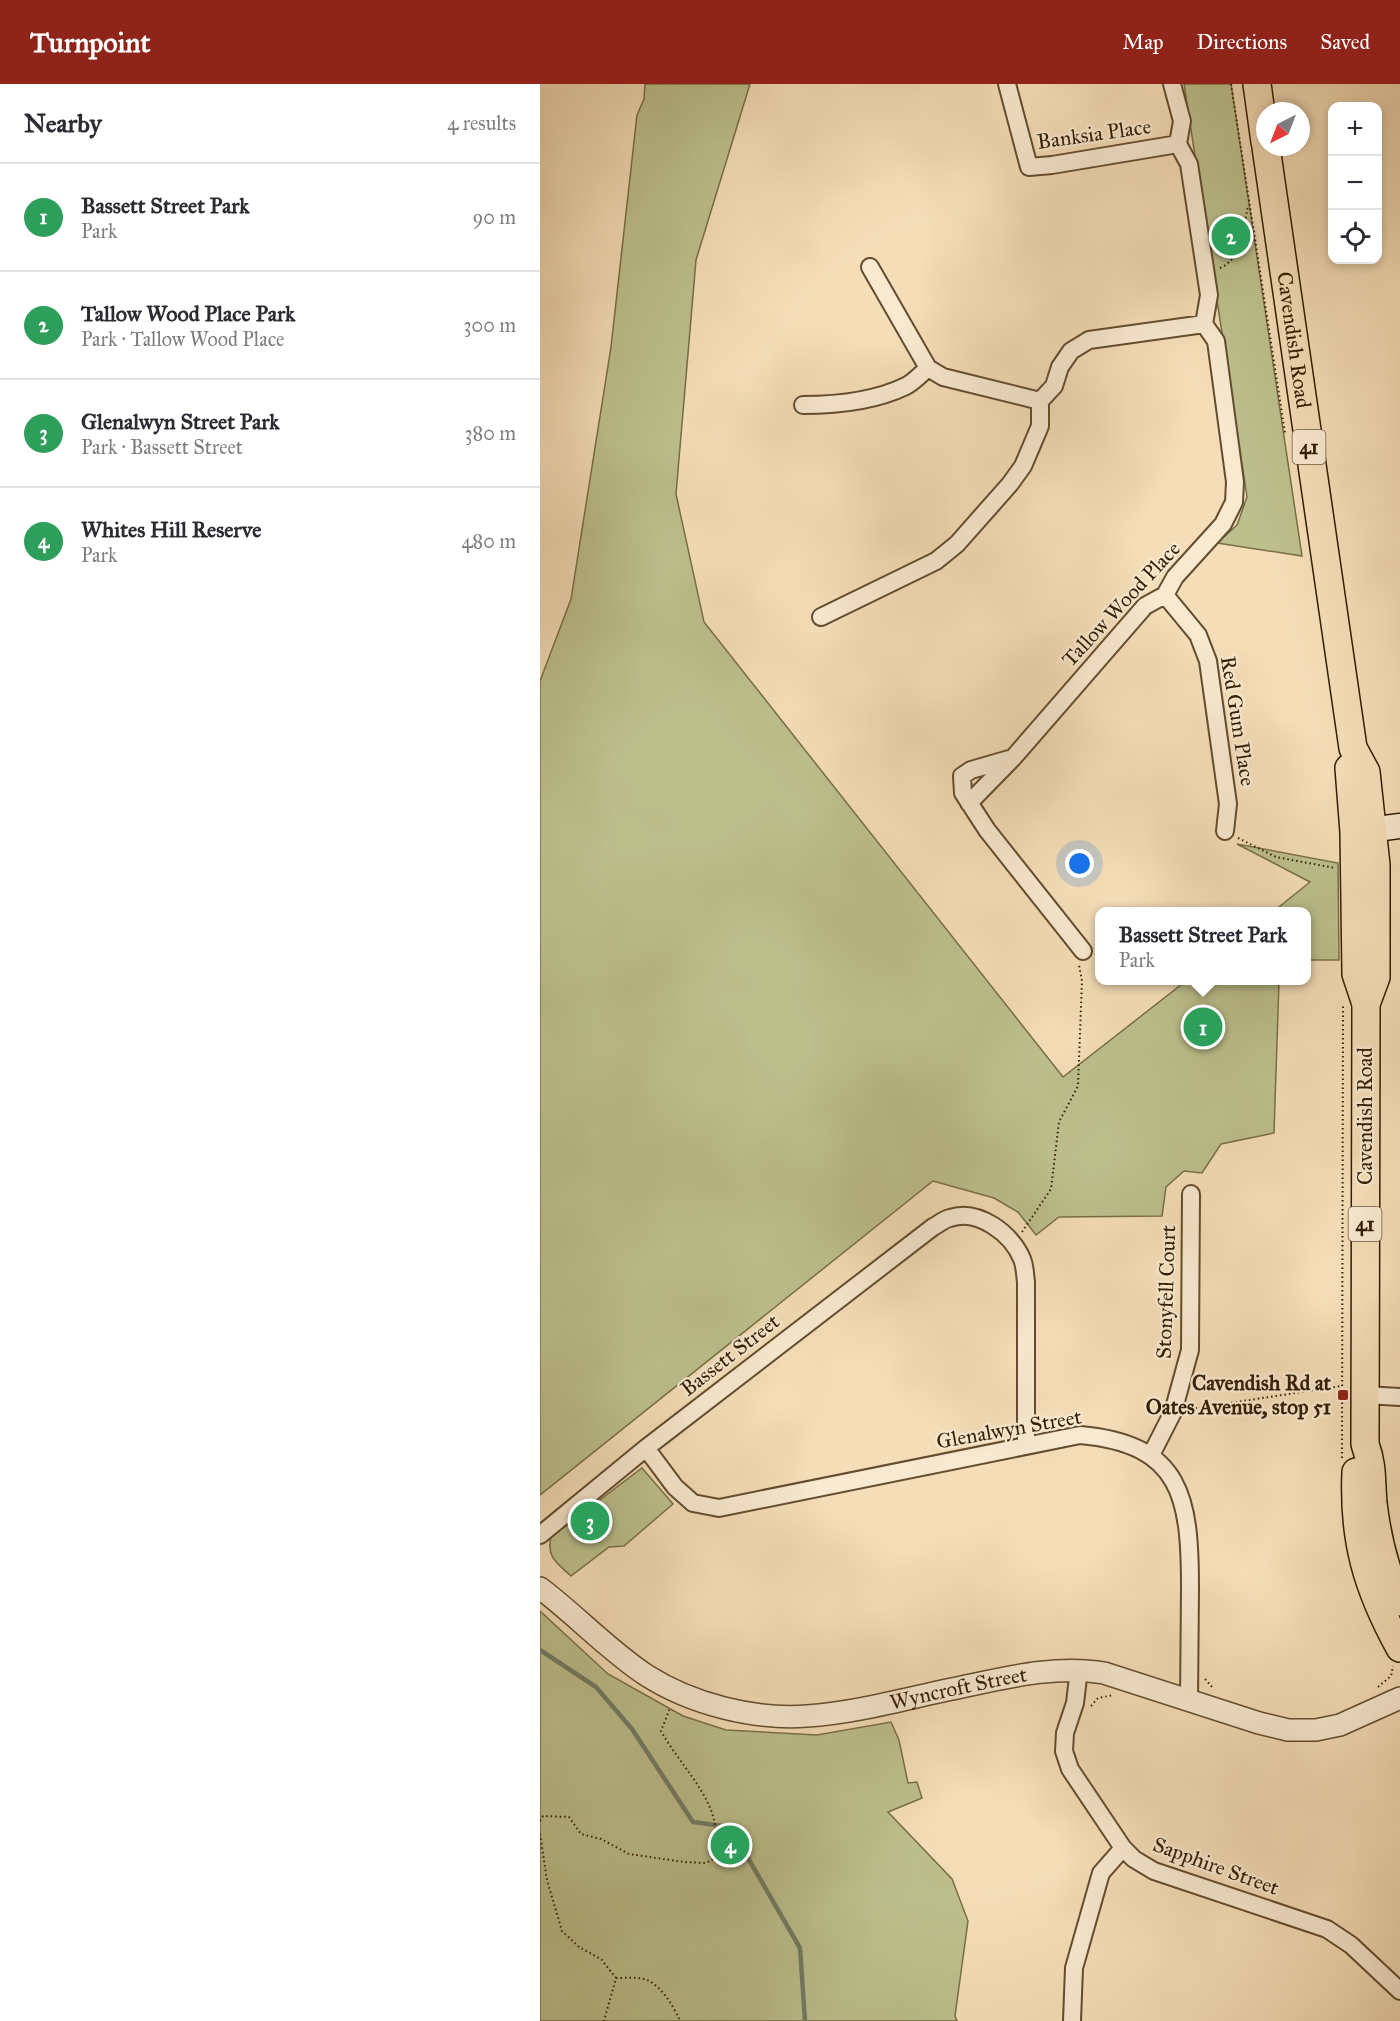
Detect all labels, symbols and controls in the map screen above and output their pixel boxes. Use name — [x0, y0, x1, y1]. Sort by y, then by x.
text: Turnpoint — [30, 25, 150, 60]
text: Map — [1123, 29, 1164, 55]
text: Directions — [1197, 29, 1287, 55]
text: Saved — [1320, 29, 1370, 55]
north arrow — [1256, 102, 1310, 156]
map controls — [1328, 102, 1382, 264]
button: + — [1328, 102, 1382, 156]
text: Nearby — [24, 107, 102, 139]
text: 4 results — [447, 111, 516, 135]
street label: Banksia Place — [1035, 113, 1153, 155]
button: − — [1328, 156, 1382, 210]
text: Bassett Street Park — [81, 192, 250, 219]
text: 1 — [40, 205, 47, 229]
text: 90 m — [473, 205, 516, 229]
button: locate — [1328, 210, 1382, 264]
pin: 2 — [1212, 214, 1250, 258]
text: Park — [81, 219, 117, 243]
street label: Cavendish Road — [1271, 270, 1317, 411]
text: Tallow Wood Place Park — [81, 300, 295, 327]
text: 2 — [39, 313, 48, 337]
text: 300 m — [464, 313, 516, 337]
text: Park · Tallow Wood Place — [81, 327, 284, 351]
text: Glenalwyn Street Park — [81, 408, 280, 435]
text: 3 — [40, 421, 48, 445]
text: 380 m — [465, 421, 516, 445]
road number: 41 — [1292, 430, 1326, 464]
text: Park · Bassett Street — [81, 435, 243, 459]
text: Whites Hill Reserve — [81, 516, 261, 543]
text: 4 — [38, 529, 49, 553]
text: 480 m — [461, 529, 516, 553]
street label: Tallow Wood Place — [1056, 536, 1186, 672]
text: Park — [81, 543, 117, 567]
street label: Red Gum Place — [1215, 654, 1261, 788]
your location — [1065, 849, 1094, 878]
popup — [1095, 907, 1311, 985]
text: Bassett Street Park — [1119, 921, 1287, 948]
text: Park — [1119, 948, 1155, 972]
pin: 1 — [1184, 1004, 1222, 1050]
street label: Cavendish Road — [1352, 1047, 1378, 1185]
road number: 41 — [1348, 1207, 1382, 1241]
street label: Stonyfell Court — [1151, 1224, 1181, 1359]
street label: Bassett Street — [675, 1308, 785, 1402]
place label: Cavendish Rd at Oates Avenue, stop 51 — [1146, 1370, 1332, 1420]
marker: Cavendish Rd at Oates Avenue, stop 51 — [1336, 1388, 1350, 1402]
street label: Glenalwyn Street — [934, 1403, 1084, 1455]
pin: 3 — [571, 1498, 610, 1544]
street label: Wyncroft Street — [887, 1661, 1029, 1716]
pin: 4 — [710, 1822, 750, 1868]
street label: Sapphire Street — [1149, 1831, 1283, 1901]

